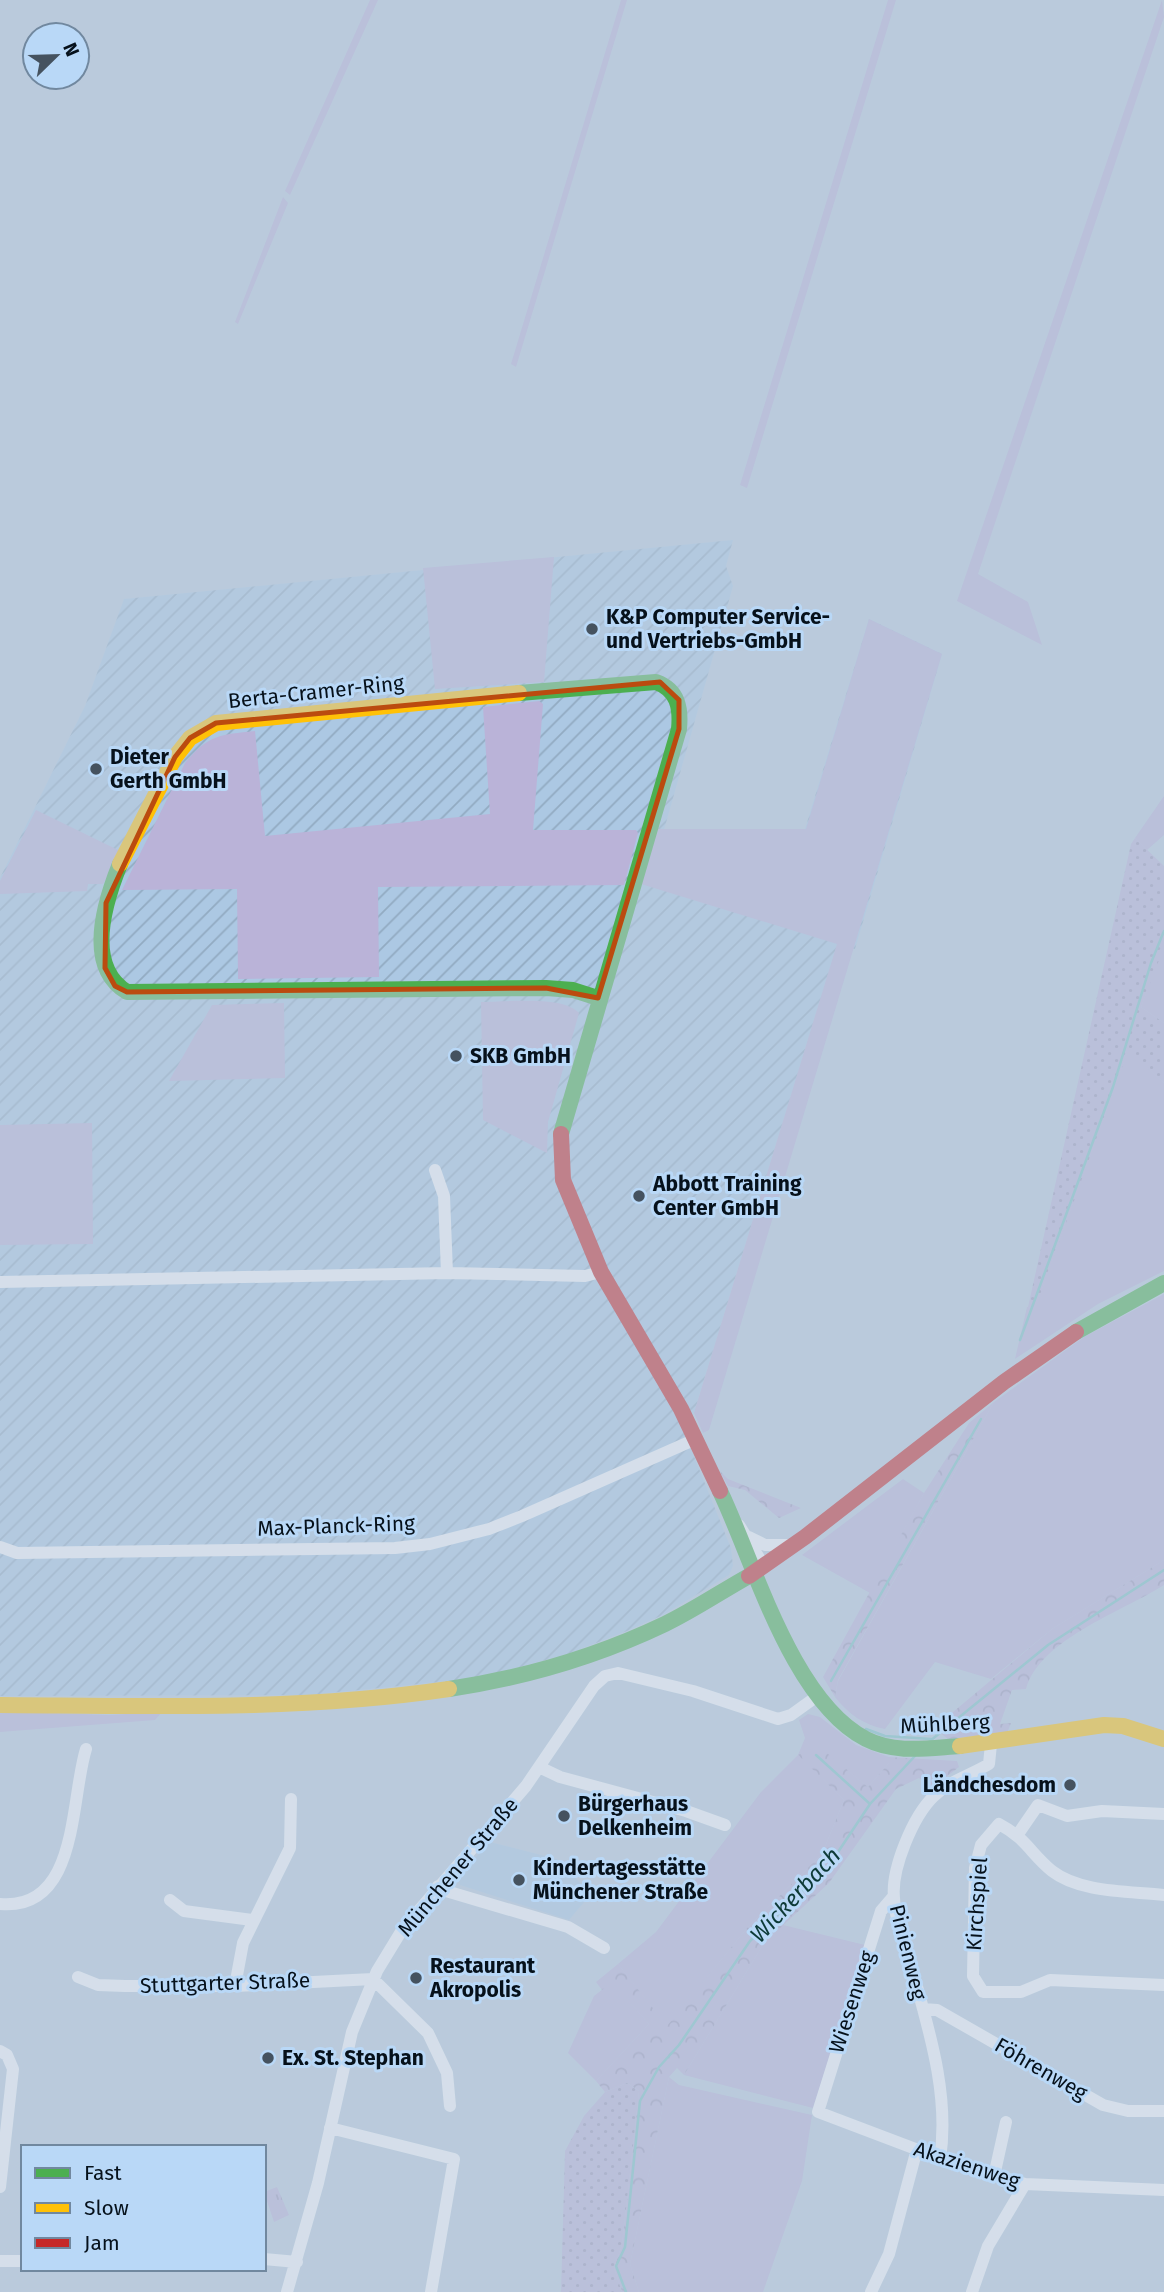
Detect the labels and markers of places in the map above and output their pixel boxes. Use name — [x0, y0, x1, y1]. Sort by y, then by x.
place label: K&P Computer Service- und Vertriebs-GmbH — [606, 604, 830, 654]
marker: K&P Computer Service- und Vertriebs-GmbH — [584, 621, 600, 637]
place label: Dieter Gerth GmbH — [110, 744, 227, 794]
marker: Dieter Gerth GmbH — [88, 761, 104, 777]
place label: SKB GmbH — [470, 1043, 571, 1069]
marker: SKB GmbH — [448, 1048, 464, 1064]
place label: Abbott Training Center GmbH — [652, 1171, 802, 1221]
marker: Abbott Training Center GmbH — [631, 1188, 647, 1204]
place label: Ländchesdom — [923, 1772, 1056, 1798]
marker: Ländchesdom — [1062, 1777, 1078, 1793]
place label: Bürgerhaus Delkenheim — [578, 1791, 692, 1841]
marker: Bürgerhaus Delkenheim — [556, 1808, 572, 1824]
place label: Kindertagesstätte Münchener Straße — [533, 1855, 709, 1905]
marker: Kindertagesstätte Münchener Straße — [511, 1872, 527, 1888]
place label: Restaurant Akropolis — [429, 1953, 536, 2003]
marker: Restaurant Akropolis — [408, 1970, 424, 1986]
place label: Ex. St. Stephan — [282, 2045, 424, 2071]
marker: Ex. St. Stephan — [260, 2050, 276, 2066]

